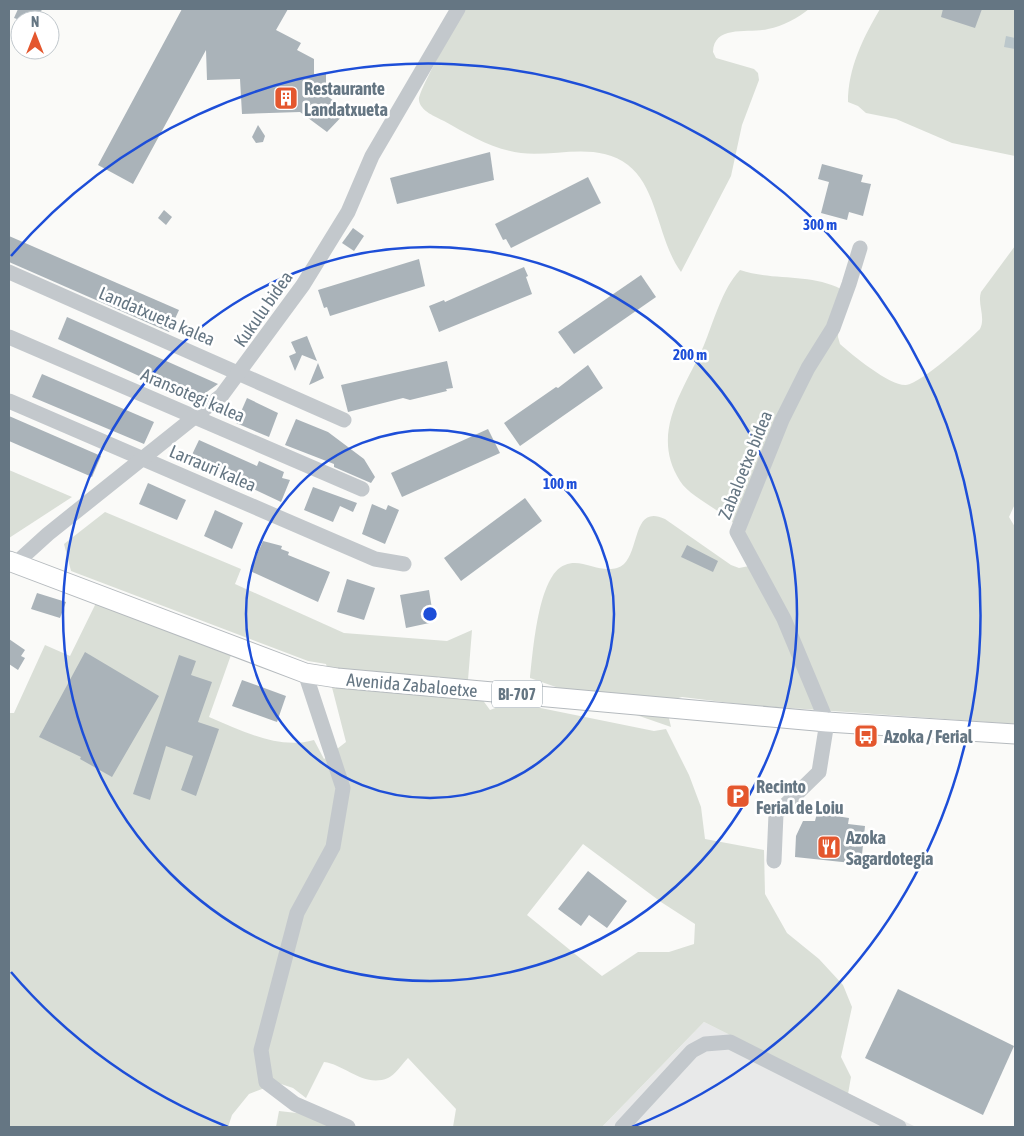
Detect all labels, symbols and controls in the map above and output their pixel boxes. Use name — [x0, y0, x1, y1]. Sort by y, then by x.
north arrow — [10, 10, 60, 60]
text: N — [31, 14, 39, 30]
place label: Restaurante Landatxueta — [304, 78, 388, 120]
building icon: Restaurante Landatxueta — [273, 85, 299, 111]
text: 300 m — [803, 216, 837, 233]
street label: Kukulu bidea — [229, 267, 297, 351]
street label: Landatxueta kalea — [96, 282, 218, 350]
text: 200 m — [673, 346, 707, 363]
street label: Aransotegi kalea — [138, 364, 248, 426]
street label: Zabaloetxe bidea — [714, 408, 776, 522]
street label: Larrauri kalea — [167, 440, 259, 496]
text: 100 m — [543, 475, 577, 492]
centre of rings — [421, 605, 439, 623]
street label: Avenida Zabaloetxe — [346, 669, 478, 701]
road number: BI-707 — [492, 681, 542, 708]
bus stop icon: Azoka / Ferial — [853, 723, 879, 749]
place label: Azoka / Ferial — [883, 726, 973, 747]
place label: Recinto Ferial de Loiu — [756, 776, 844, 818]
parking icon: Recinto Ferial de Loiu — [725, 783, 751, 809]
place label: Azoka Sagardotegia — [845, 827, 933, 869]
restaurant icon: Azoka Sagardotegia — [816, 834, 842, 860]

